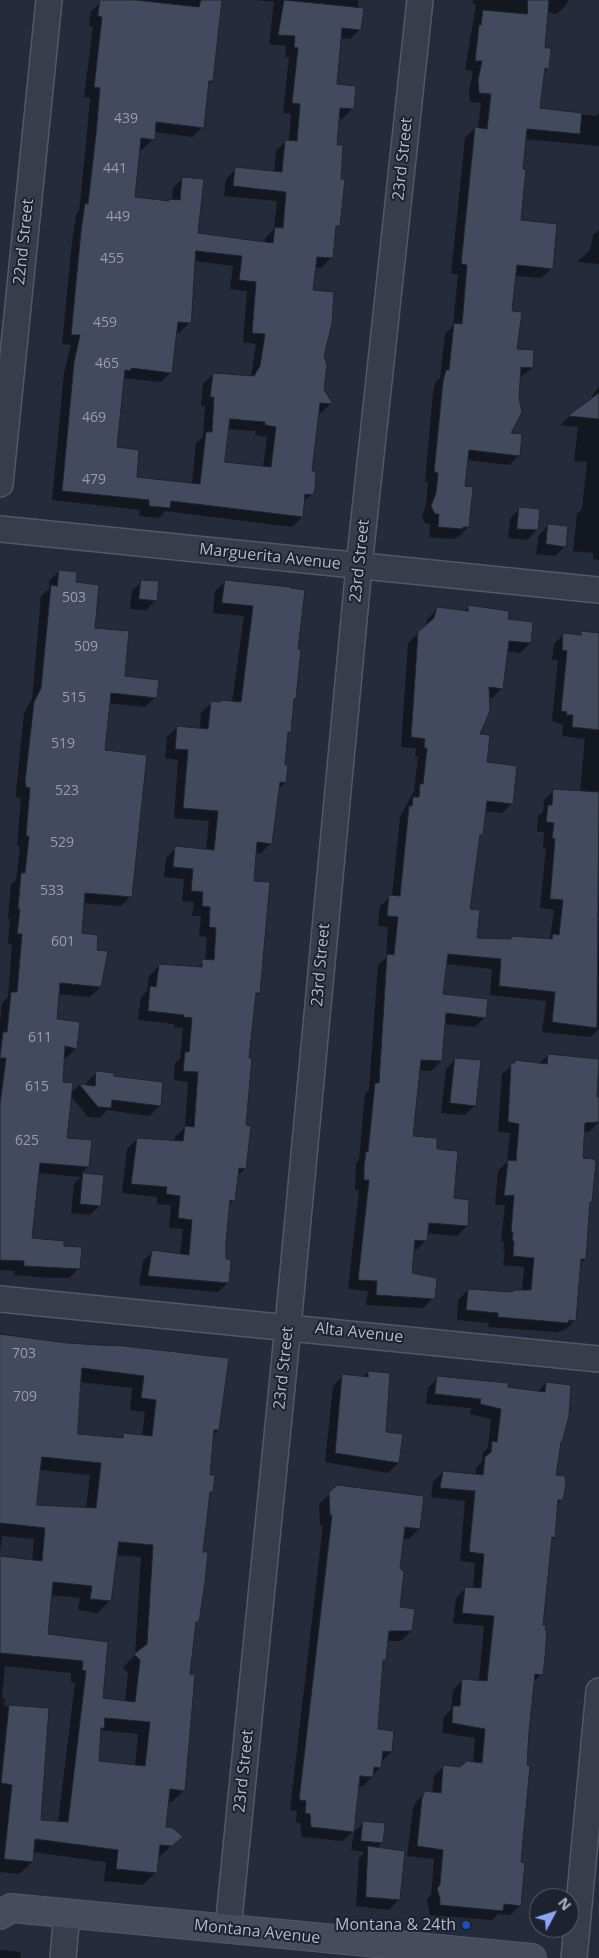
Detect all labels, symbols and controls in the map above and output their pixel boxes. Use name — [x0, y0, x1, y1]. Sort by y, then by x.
house number: 439 — [114, 111, 138, 127]
street label: 23rd Street — [389, 116, 417, 202]
house number: 441 — [103, 161, 127, 177]
street label: 22nd Street — [10, 198, 38, 286]
house number: 449 — [106, 209, 130, 225]
house number: 455 — [100, 251, 124, 267]
house number: 459 — [93, 315, 117, 331]
house number: 465 — [95, 356, 119, 372]
house number: 469 — [82, 410, 106, 426]
house number: 479 — [82, 472, 106, 488]
street label: 23rd Street — [346, 518, 374, 604]
street label: Marguerita Avenue — [198, 540, 342, 574]
house number: 503 — [62, 590, 86, 606]
house number: 509 — [74, 639, 98, 655]
house number: 515 — [62, 690, 86, 706]
house number: 519 — [51, 736, 75, 752]
house number: 523 — [55, 783, 79, 799]
house number: 529 — [50, 835, 74, 851]
house number: 533 — [40, 883, 64, 899]
street label: 23rd Street — [308, 923, 334, 1007]
house number: 601 — [51, 934, 75, 950]
house number: 611 — [28, 1030, 52, 1046]
house number: 615 — [25, 1079, 49, 1095]
house number: 625 — [15, 1133, 39, 1149]
street label: Alta Avenue — [314, 1319, 404, 1347]
street label: 23rd Street — [270, 1325, 298, 1411]
house number: 703 — [12, 1346, 36, 1362]
house number: 709 — [13, 1389, 37, 1405]
street label: 23rd Street — [230, 1728, 258, 1814]
north arrow — [529, 1888, 579, 1938]
text: N — [554, 1893, 576, 1914]
place label: Montana & 24th — [335, 1915, 456, 1935]
street label: Montana Avenue — [193, 1916, 321, 1948]
marker: Montana & 24th — [460, 1919, 472, 1931]

